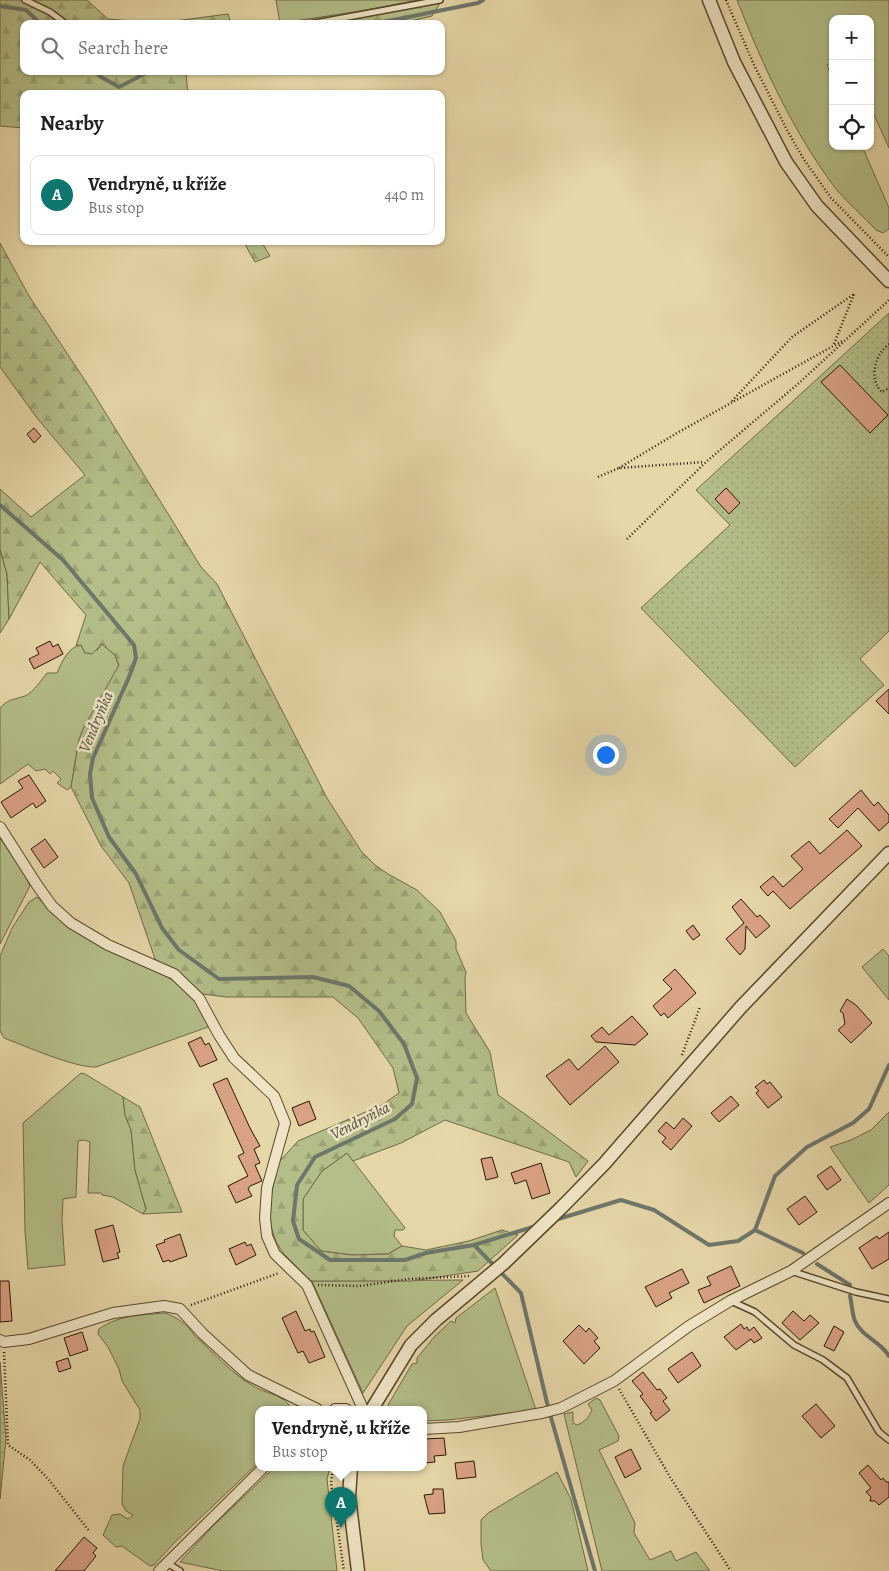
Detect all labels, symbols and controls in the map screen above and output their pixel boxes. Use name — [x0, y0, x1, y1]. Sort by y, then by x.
map controls — [829, 15, 874, 150]
button: + — [829, 15, 874, 60]
search box — [20, 20, 445, 75]
icon: search — [38, 34, 66, 62]
text: Search here — [78, 35, 168, 61]
button: − — [829, 60, 874, 105]
button: locate — [829, 105, 874, 150]
text: Nearby — [40, 109, 103, 137]
text: Vendryně, u kříže — [88, 171, 227, 197]
text: A — [52, 184, 62, 206]
text: 440 m — [384, 184, 424, 206]
text: Bus stop — [88, 197, 144, 219]
water label: Vendryňka — [73, 688, 119, 756]
your location — [593, 742, 619, 768]
water label: Vendryňka — [326, 1096, 394, 1145]
popup — [255, 1406, 427, 1471]
text: Vendryně, u kříže — [272, 1415, 410, 1441]
text: Bus stop — [272, 1441, 328, 1463]
pin: A — [325, 1487, 357, 1528]

